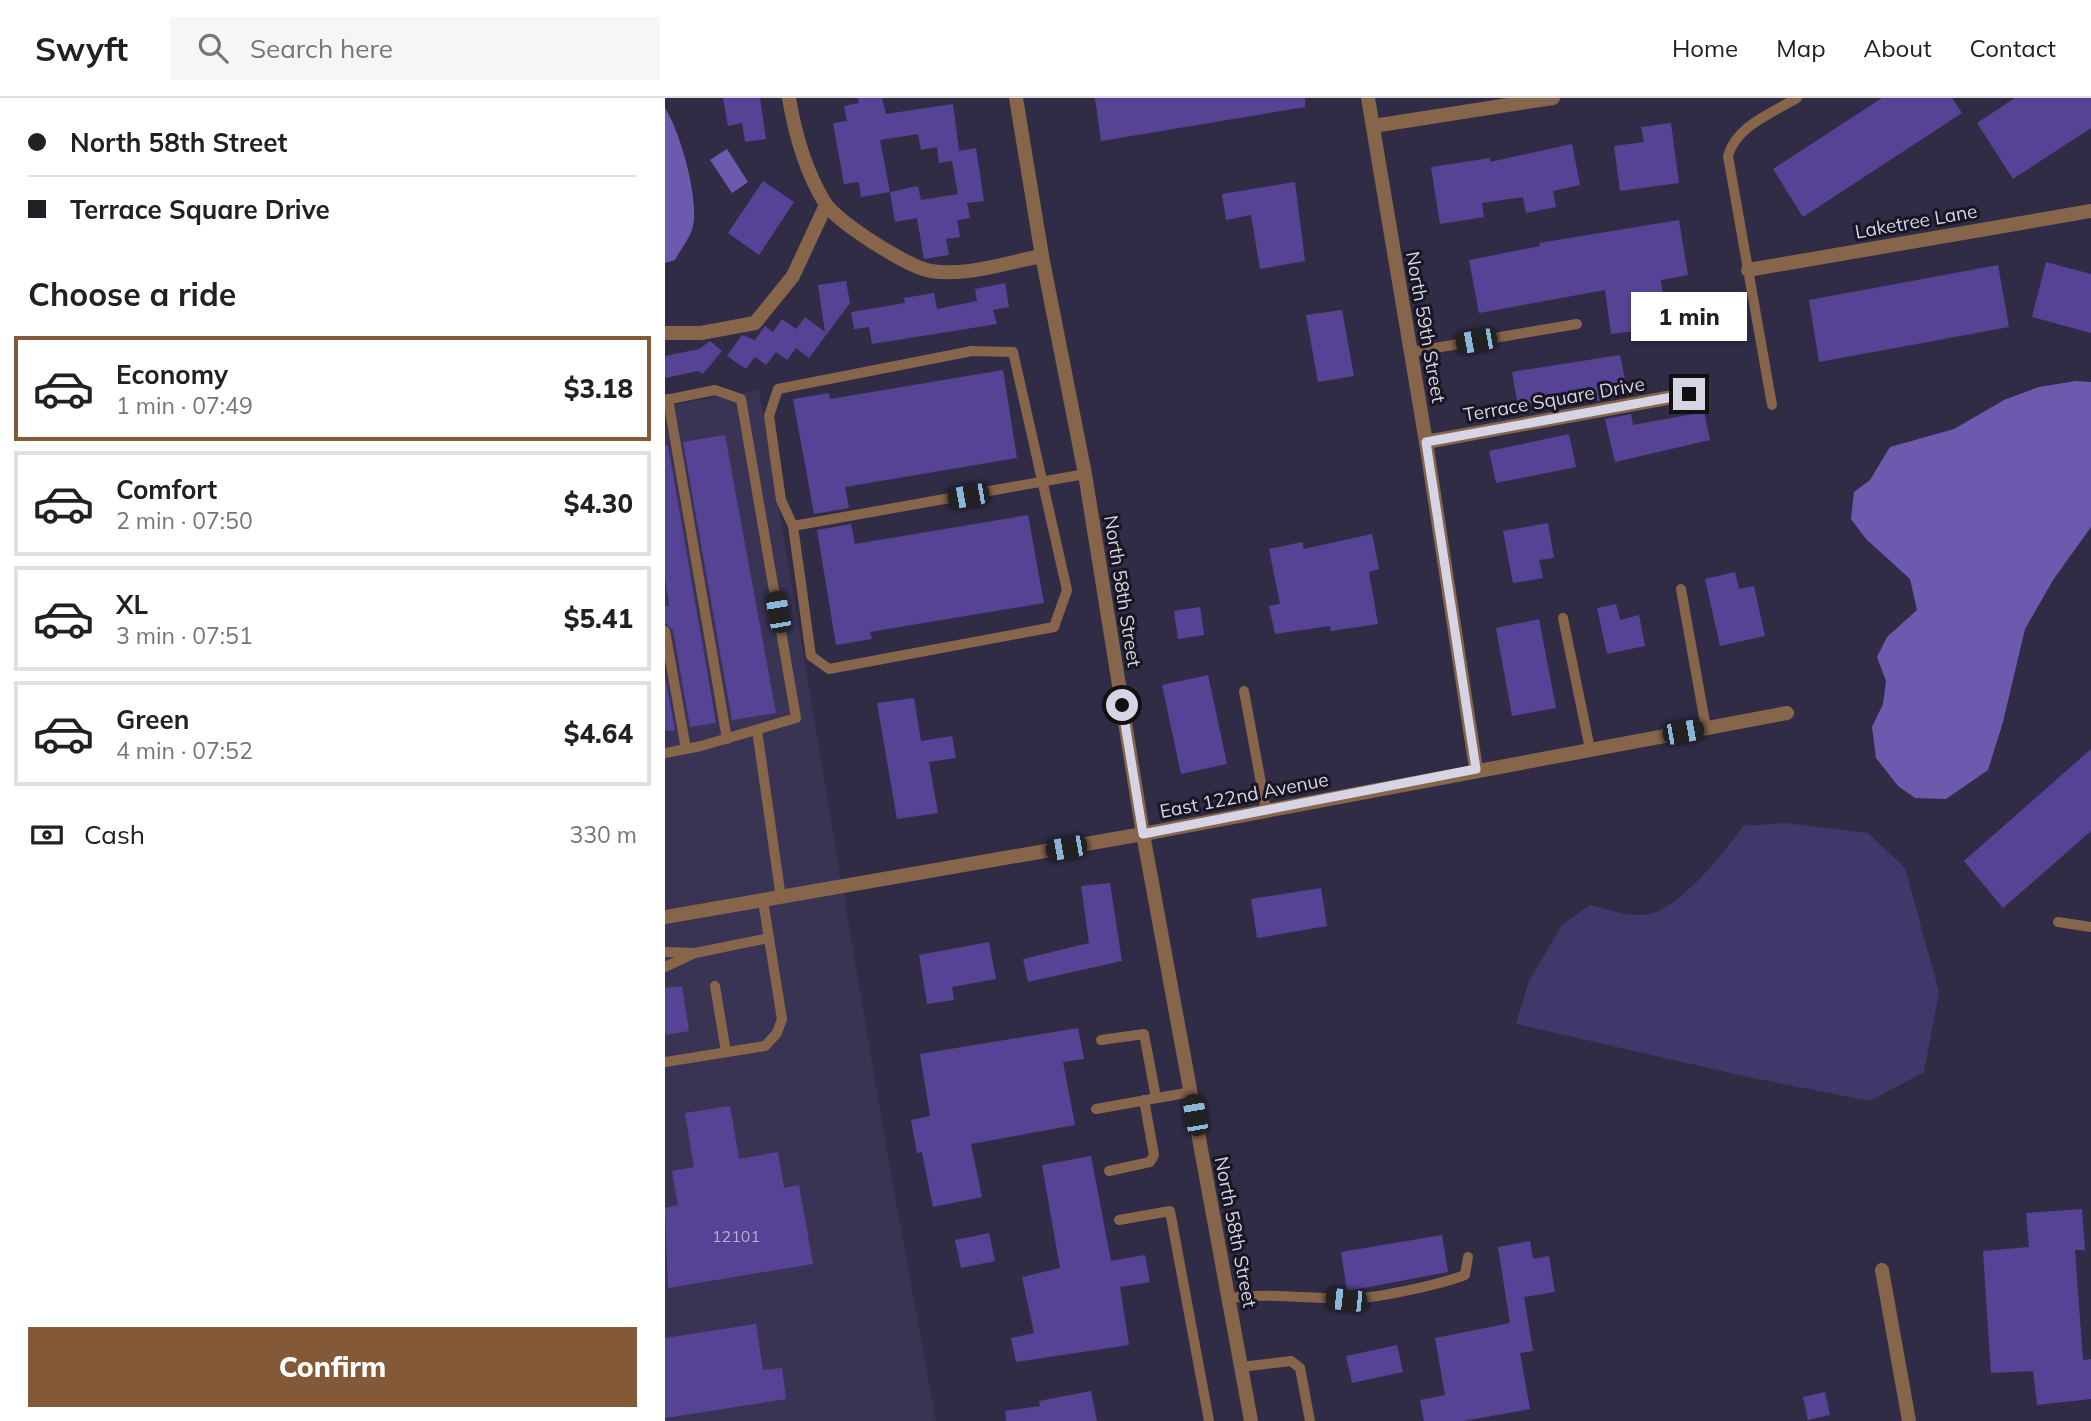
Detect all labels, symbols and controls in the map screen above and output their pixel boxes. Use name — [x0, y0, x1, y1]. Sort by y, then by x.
search box — [170, 17, 660, 80]
text: Swyft — [35, 28, 128, 69]
icon: search — [194, 29, 232, 67]
text: Search here — [250, 32, 393, 65]
text: Home — [1672, 33, 1738, 63]
text: Map — [1776, 33, 1826, 63]
text: About — [1864, 33, 1932, 63]
text: Contact — [1970, 33, 2056, 63]
text: North 58th Street — [70, 126, 287, 159]
text: Terrace Square Drive — [70, 193, 330, 226]
street label: Laketree Lane — [1853, 198, 1979, 244]
street label: North 59th Street — [1401, 249, 1451, 405]
text: Choose a ride — [28, 274, 236, 314]
callout: 1 min — [1631, 292, 1747, 342]
text: 1 min — [1658, 302, 1720, 331]
car — [1454, 327, 1499, 355]
icon: car — [32, 357, 95, 420]
text: Economy — [116, 358, 228, 391]
street label: Terrace Square Drive — [1462, 371, 1646, 427]
text: $3.18 — [564, 372, 633, 405]
route end — [1673, 378, 1705, 410]
text: 1 min · 07:49 — [116, 391, 253, 420]
icon: car — [32, 472, 95, 535]
text: Comfort — [116, 473, 217, 506]
car — [946, 482, 991, 510]
text: $4.30 — [564, 487, 633, 520]
text: 2 min · 07:50 — [116, 506, 253, 535]
street label: North 58th Street — [1099, 513, 1147, 669]
icon: car — [32, 587, 95, 650]
text: XL — [116, 588, 148, 621]
car — [765, 589, 792, 635]
text: $5.41 — [564, 602, 633, 635]
text: 3 min · 07:51 — [116, 621, 253, 650]
route start — [1106, 689, 1138, 721]
icon: car — [32, 702, 95, 765]
text: Green — [116, 703, 189, 736]
text: $4.64 — [564, 717, 633, 750]
car — [1661, 718, 1706, 746]
text: 4 min · 07:52 — [116, 736, 253, 765]
street label: East 122nd Avenue — [1158, 767, 1330, 823]
icon: cash — [28, 816, 66, 854]
text: Cash — [84, 818, 145, 851]
text: 330 m — [569, 820, 637, 849]
car — [1044, 834, 1089, 862]
car — [1182, 1092, 1209, 1138]
street label: North 58th Street — [1210, 1154, 1262, 1310]
house number: 12101 — [712, 1226, 760, 1246]
car — [1325, 1287, 1368, 1313]
button: Confirm — [28, 1327, 637, 1407]

